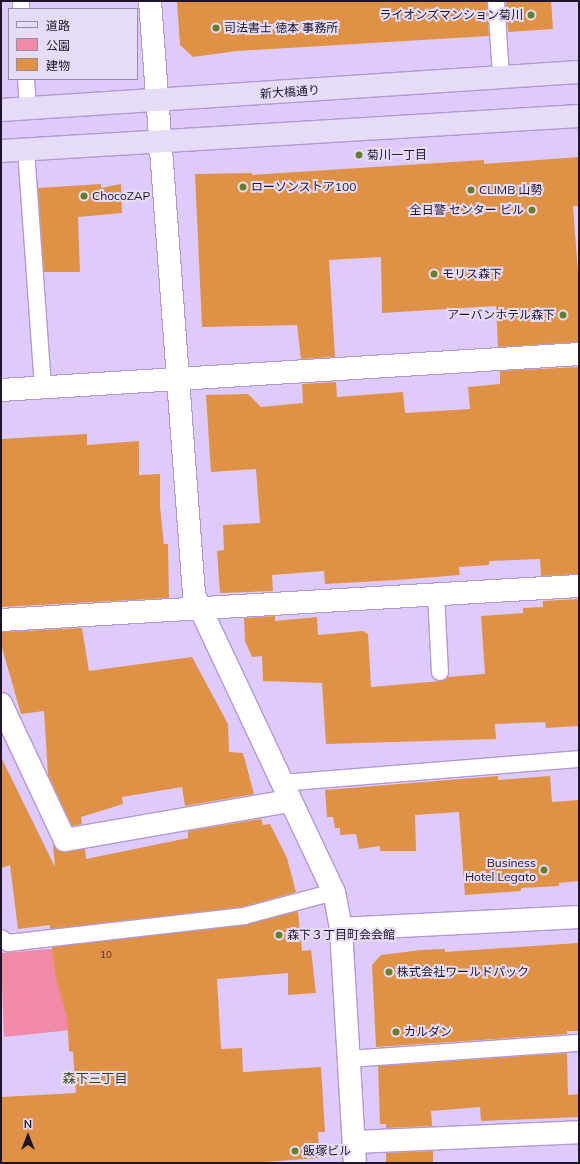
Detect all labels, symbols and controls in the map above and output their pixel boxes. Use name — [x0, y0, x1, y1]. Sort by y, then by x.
legend — [8, 8, 138, 80]
place label: ライオンズマンション菊川 — [379, 8, 523, 22]
marker: ライオンズマンション菊川 — [526, 10, 536, 20]
text: 道路 — [46, 18, 70, 33]
place label: 司法書士 徳本 事務所 — [224, 21, 338, 35]
marker: 司法書士 徳本 事務所 — [211, 23, 221, 33]
text: 公園 — [46, 38, 70, 53]
text: 建物 — [46, 58, 70, 73]
street label: 新大橋通り — [260, 83, 320, 101]
place label: 菊川一丁目 — [367, 148, 427, 162]
marker: 菊川一丁目 — [354, 150, 364, 160]
place label: ローソンストア100 — [251, 180, 357, 194]
marker: ローソンストア100 — [238, 182, 248, 192]
place label: CLIMB 山勢 — [479, 183, 542, 197]
marker: CLIMB 山勢 — [466, 185, 476, 195]
place label: ChocoZAP — [92, 189, 150, 203]
marker: ChocoZAP — [79, 191, 89, 201]
place label: 全日警 センター ビル — [410, 203, 524, 217]
marker: 全日警 センター ビル — [527, 205, 537, 215]
place label: モリス森下 — [442, 267, 502, 281]
marker: モリス森下 — [429, 269, 439, 279]
place label: アーバンホテル森下 — [448, 308, 555, 322]
marker: アーバンホテル森下 — [558, 310, 568, 320]
place label: Business Hotel Legato — [465, 856, 536, 884]
marker: Business Hotel Legato — [539, 865, 549, 875]
place label: 森下３丁目町会会館 — [287, 928, 395, 942]
marker: 森下３丁目町会会館 — [274, 930, 284, 940]
house number: 10 — [100, 949, 112, 961]
place label: 株式会社ワールドパック — [397, 965, 529, 979]
marker: 株式会社ワールドパック — [384, 967, 394, 977]
place label: カルダン — [404, 1025, 452, 1039]
marker: カルダン — [391, 1027, 401, 1037]
district label: 森下三丁目 — [63, 1070, 127, 1086]
north arrow — [8, 1116, 48, 1156]
text: N — [24, 1117, 32, 1131]
place label: 飯塚ビル — [303, 1144, 351, 1158]
marker: 飯塚ビル — [290, 1146, 300, 1156]

